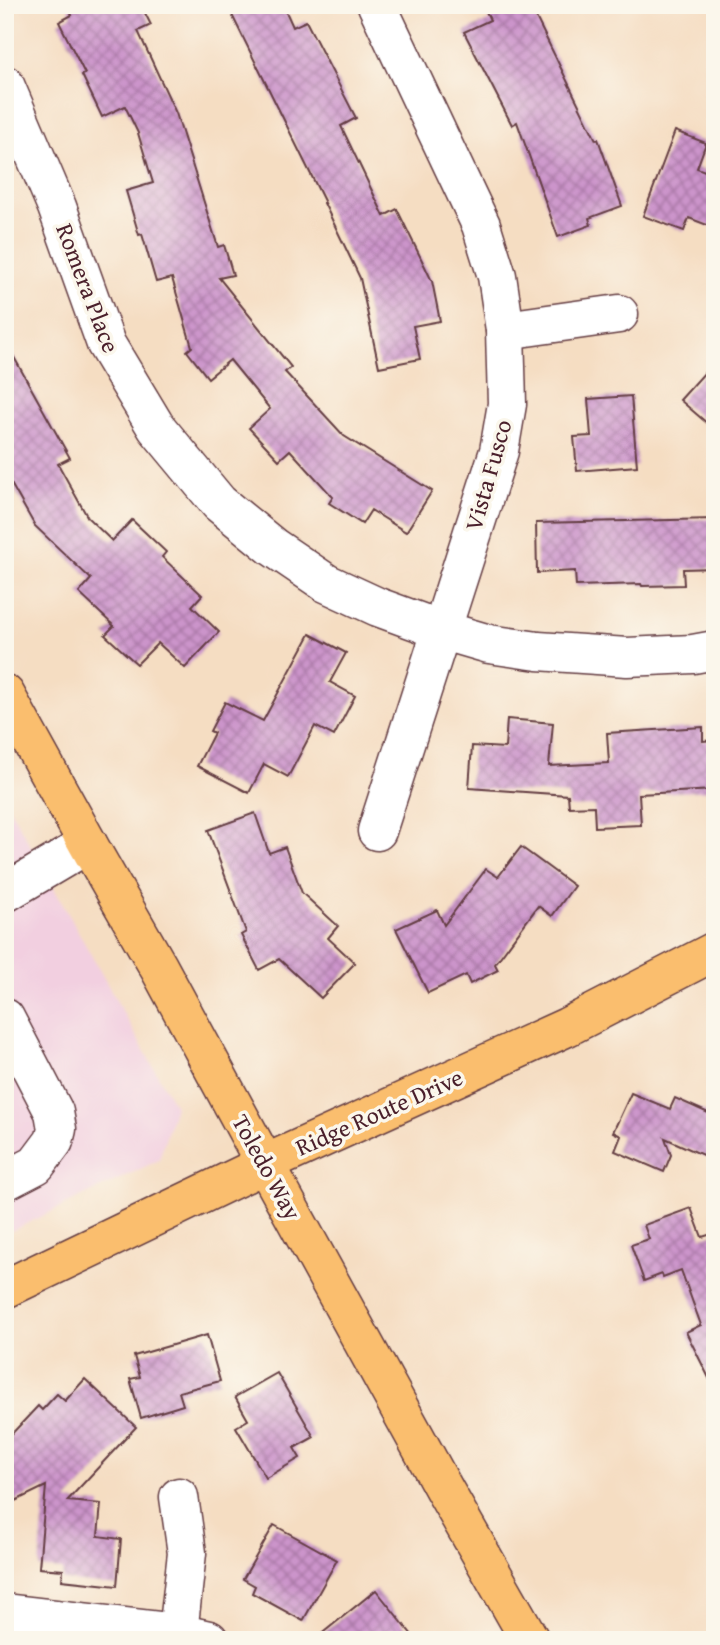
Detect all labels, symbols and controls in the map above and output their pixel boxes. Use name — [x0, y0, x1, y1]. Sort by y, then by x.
street label: Romera Place — [47, 218, 129, 358]
street label: Vista Fusco — [455, 415, 521, 535]
street label: Ridge Route Drive — [290, 1059, 468, 1165]
street label: Toledo Way — [224, 1108, 310, 1226]

